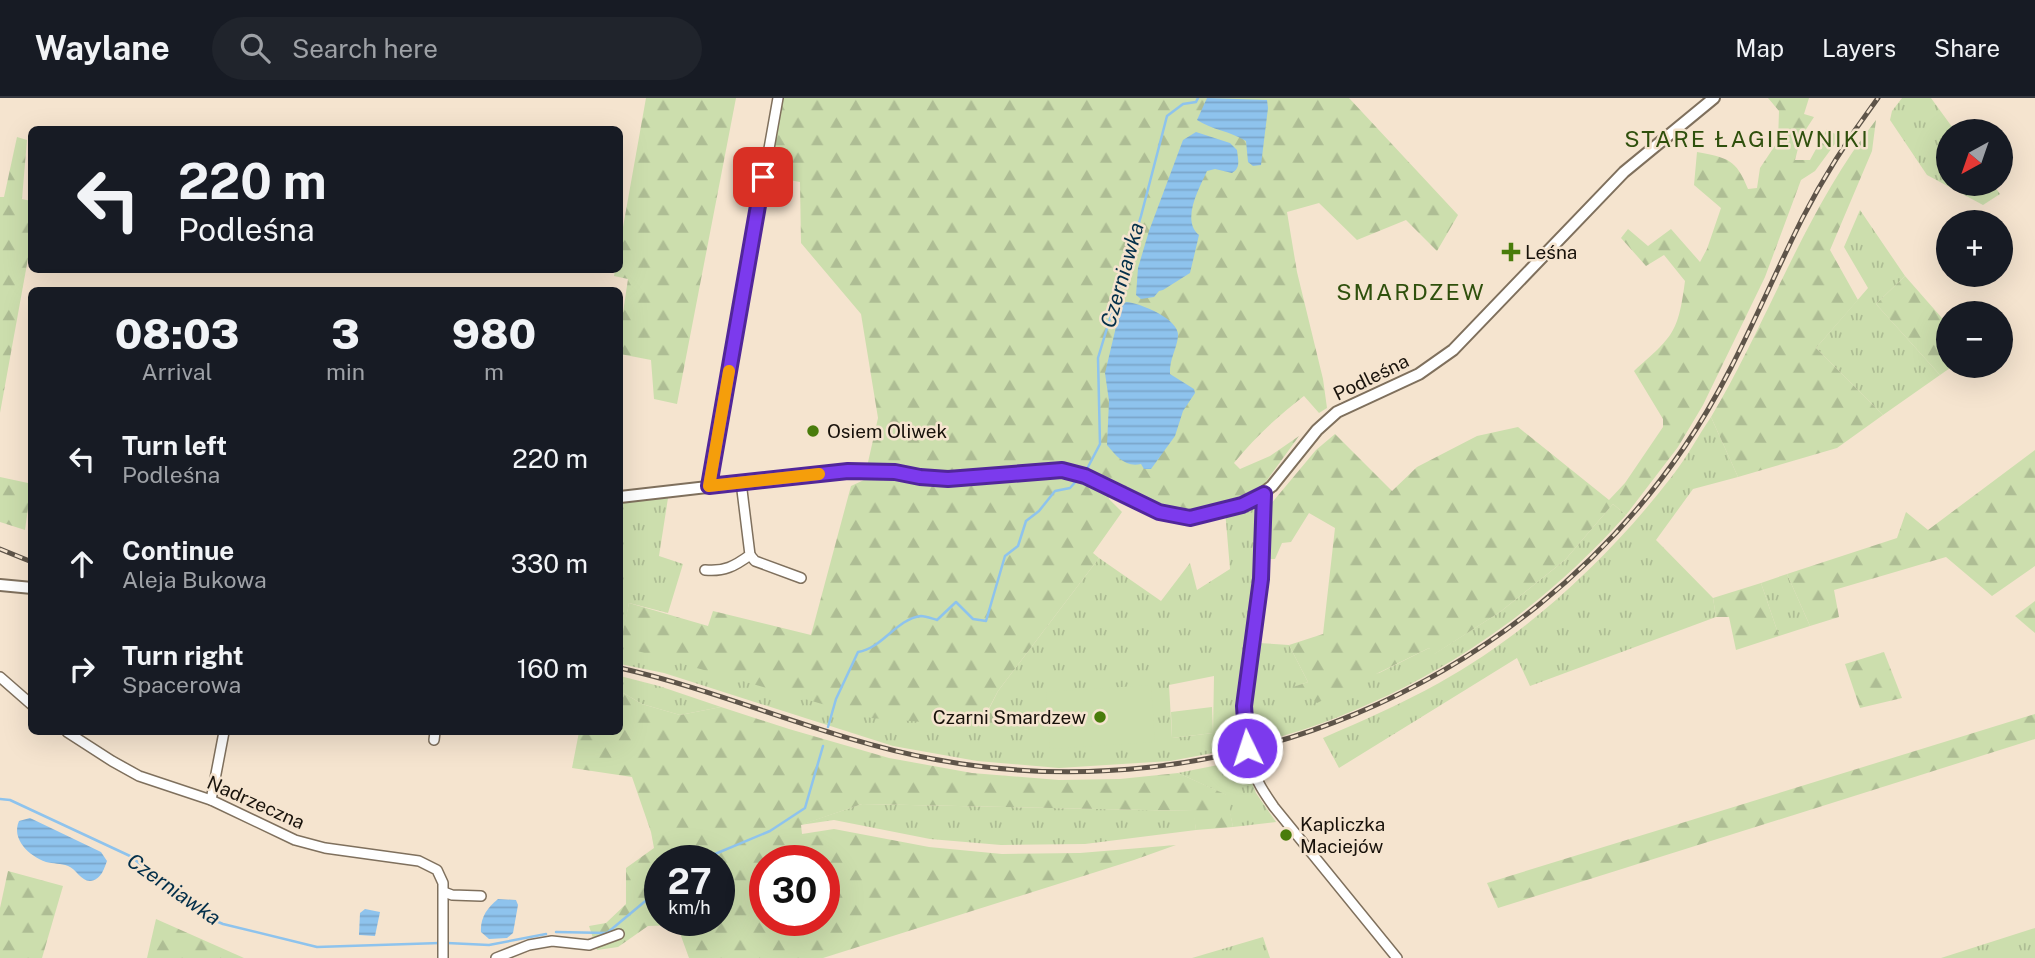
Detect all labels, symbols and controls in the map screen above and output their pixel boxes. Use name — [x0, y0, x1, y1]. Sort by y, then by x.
search box — [212, 17, 702, 80]
text: Waylane — [35, 29, 170, 67]
icon: search — [236, 29, 274, 67]
text: Search here — [292, 33, 438, 64]
text: Map — [1735, 34, 1784, 62]
text: Layers — [1822, 34, 1896, 62]
text: Share — [1934, 34, 2000, 62]
north arrow — [1936, 119, 2012, 196]
map controls — [1936, 119, 2013, 378]
district label: STARE ŁAGIEWNIKI — [1624, 125, 1870, 152]
pin — [733, 147, 793, 207]
text: 220 m — [178, 152, 327, 210]
icon: left — [63, 154, 154, 245]
icon: arrive — [744, 158, 782, 196]
button: + — [1936, 210, 2013, 287]
text: Podleśna — [178, 211, 315, 248]
water label: Czerniawka — [1095, 219, 1149, 331]
place label: Leśna — [1525, 241, 1577, 263]
marker: Leśna — [1503, 244, 1519, 260]
district label: SMARDZEW — [1336, 278, 1486, 305]
button: − — [1936, 301, 2013, 378]
text: 08:03 — [115, 309, 239, 358]
text: 3 — [331, 309, 360, 358]
text: 980 — [452, 309, 536, 358]
street label: Podleśna — [1330, 349, 1412, 405]
text: Arrival — [142, 358, 213, 385]
text: min — [326, 358, 365, 385]
text: m — [484, 358, 504, 385]
place label: Osiem Oliwek — [827, 420, 948, 442]
marker: Osiem Oliwek — [805, 423, 821, 439]
text: Turn left — [122, 430, 227, 461]
icon: left — [63, 440, 101, 478]
text: 220 m — [512, 443, 588, 474]
text: Podleśna — [122, 461, 220, 488]
text: Continue — [122, 535, 234, 566]
icon: ahead — [63, 545, 101, 583]
text: 330 m — [511, 548, 588, 579]
text: Aleja Bukowa — [122, 566, 267, 593]
text: Turn right — [122, 640, 244, 671]
icon: right — [63, 650, 101, 688]
text: 160 m — [517, 653, 588, 684]
text: Spacerowa — [122, 671, 241, 698]
place label: Czarni Smardzew — [933, 706, 1086, 728]
marker: Czarni Smardzew — [1092, 709, 1108, 725]
position arrow — [1210, 711, 1284, 785]
street label: Nadrzeczna — [204, 771, 308, 833]
place label: Kapliczka Maciejów — [1300, 813, 1385, 857]
marker: Kapliczka Maciejów — [1278, 827, 1294, 843]
speed limit sign: 30 — [749, 845, 840, 936]
water label: Czerniawka — [122, 848, 226, 930]
text: 27 — [667, 861, 712, 902]
text: km/h — [668, 897, 711, 918]

